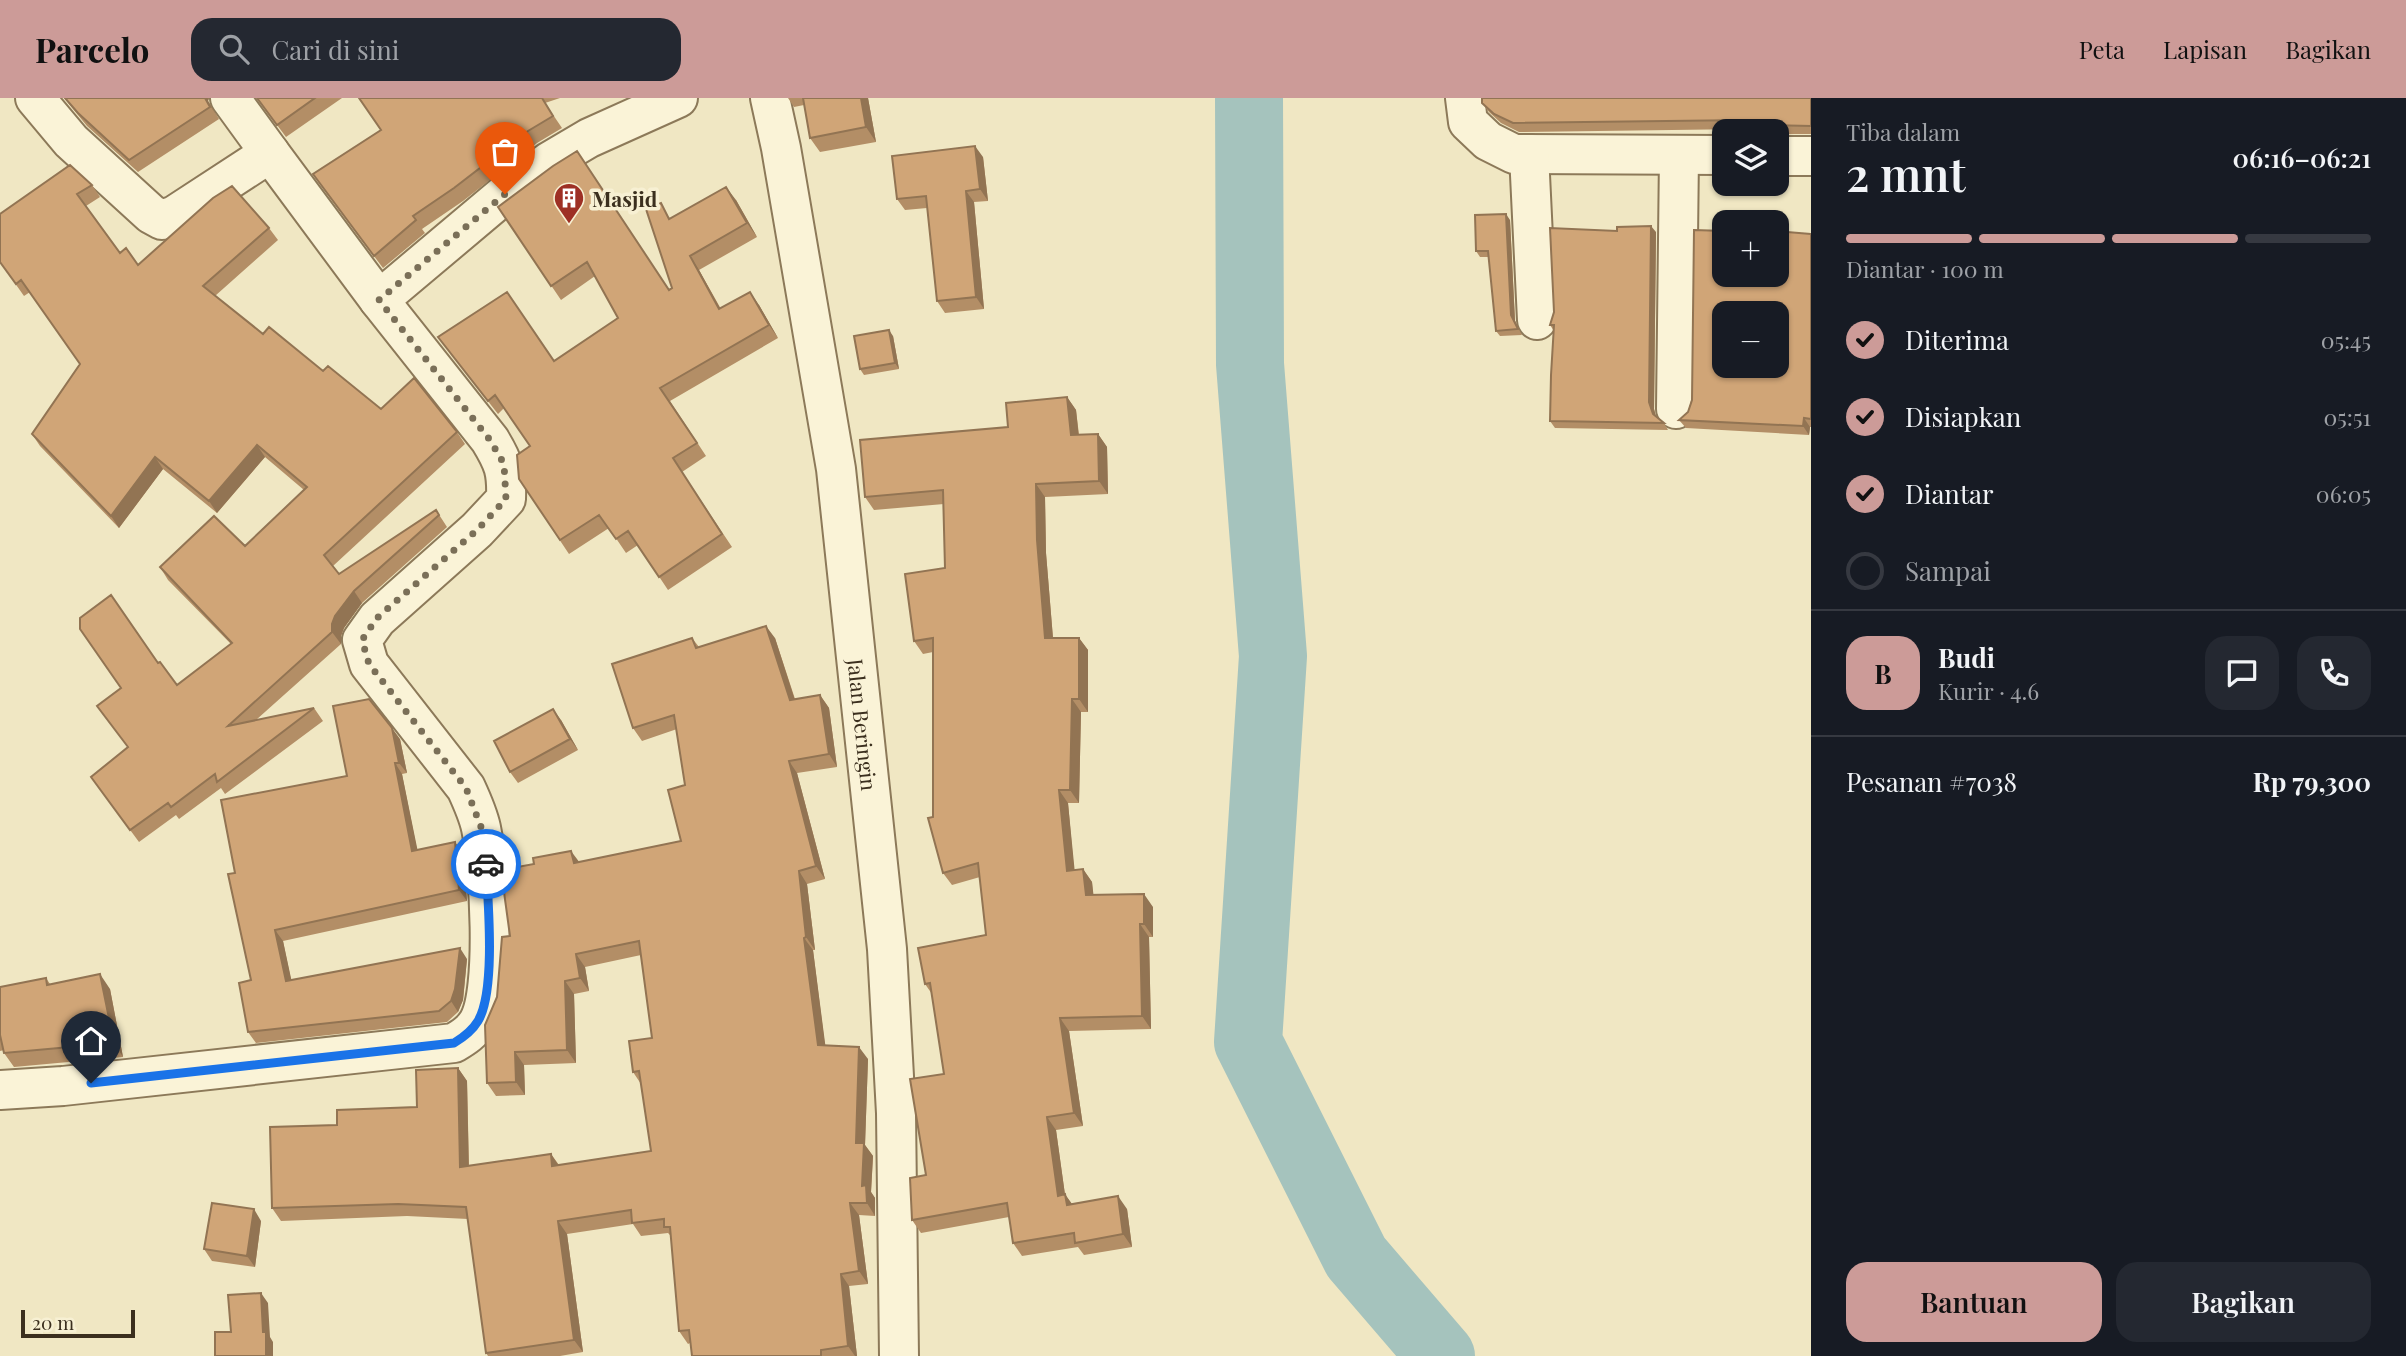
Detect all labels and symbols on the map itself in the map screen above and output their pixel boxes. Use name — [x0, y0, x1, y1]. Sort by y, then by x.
pin — [475, 122, 535, 194]
building icon: Masjid — [552, 181, 586, 225]
place label: Masjid — [592, 184, 658, 212]
street label: Jalan Beringin — [842, 656, 884, 792]
courier — [451, 829, 521, 899]
pin — [61, 1011, 121, 1083]
scale bar — [21, 1307, 135, 1339]

